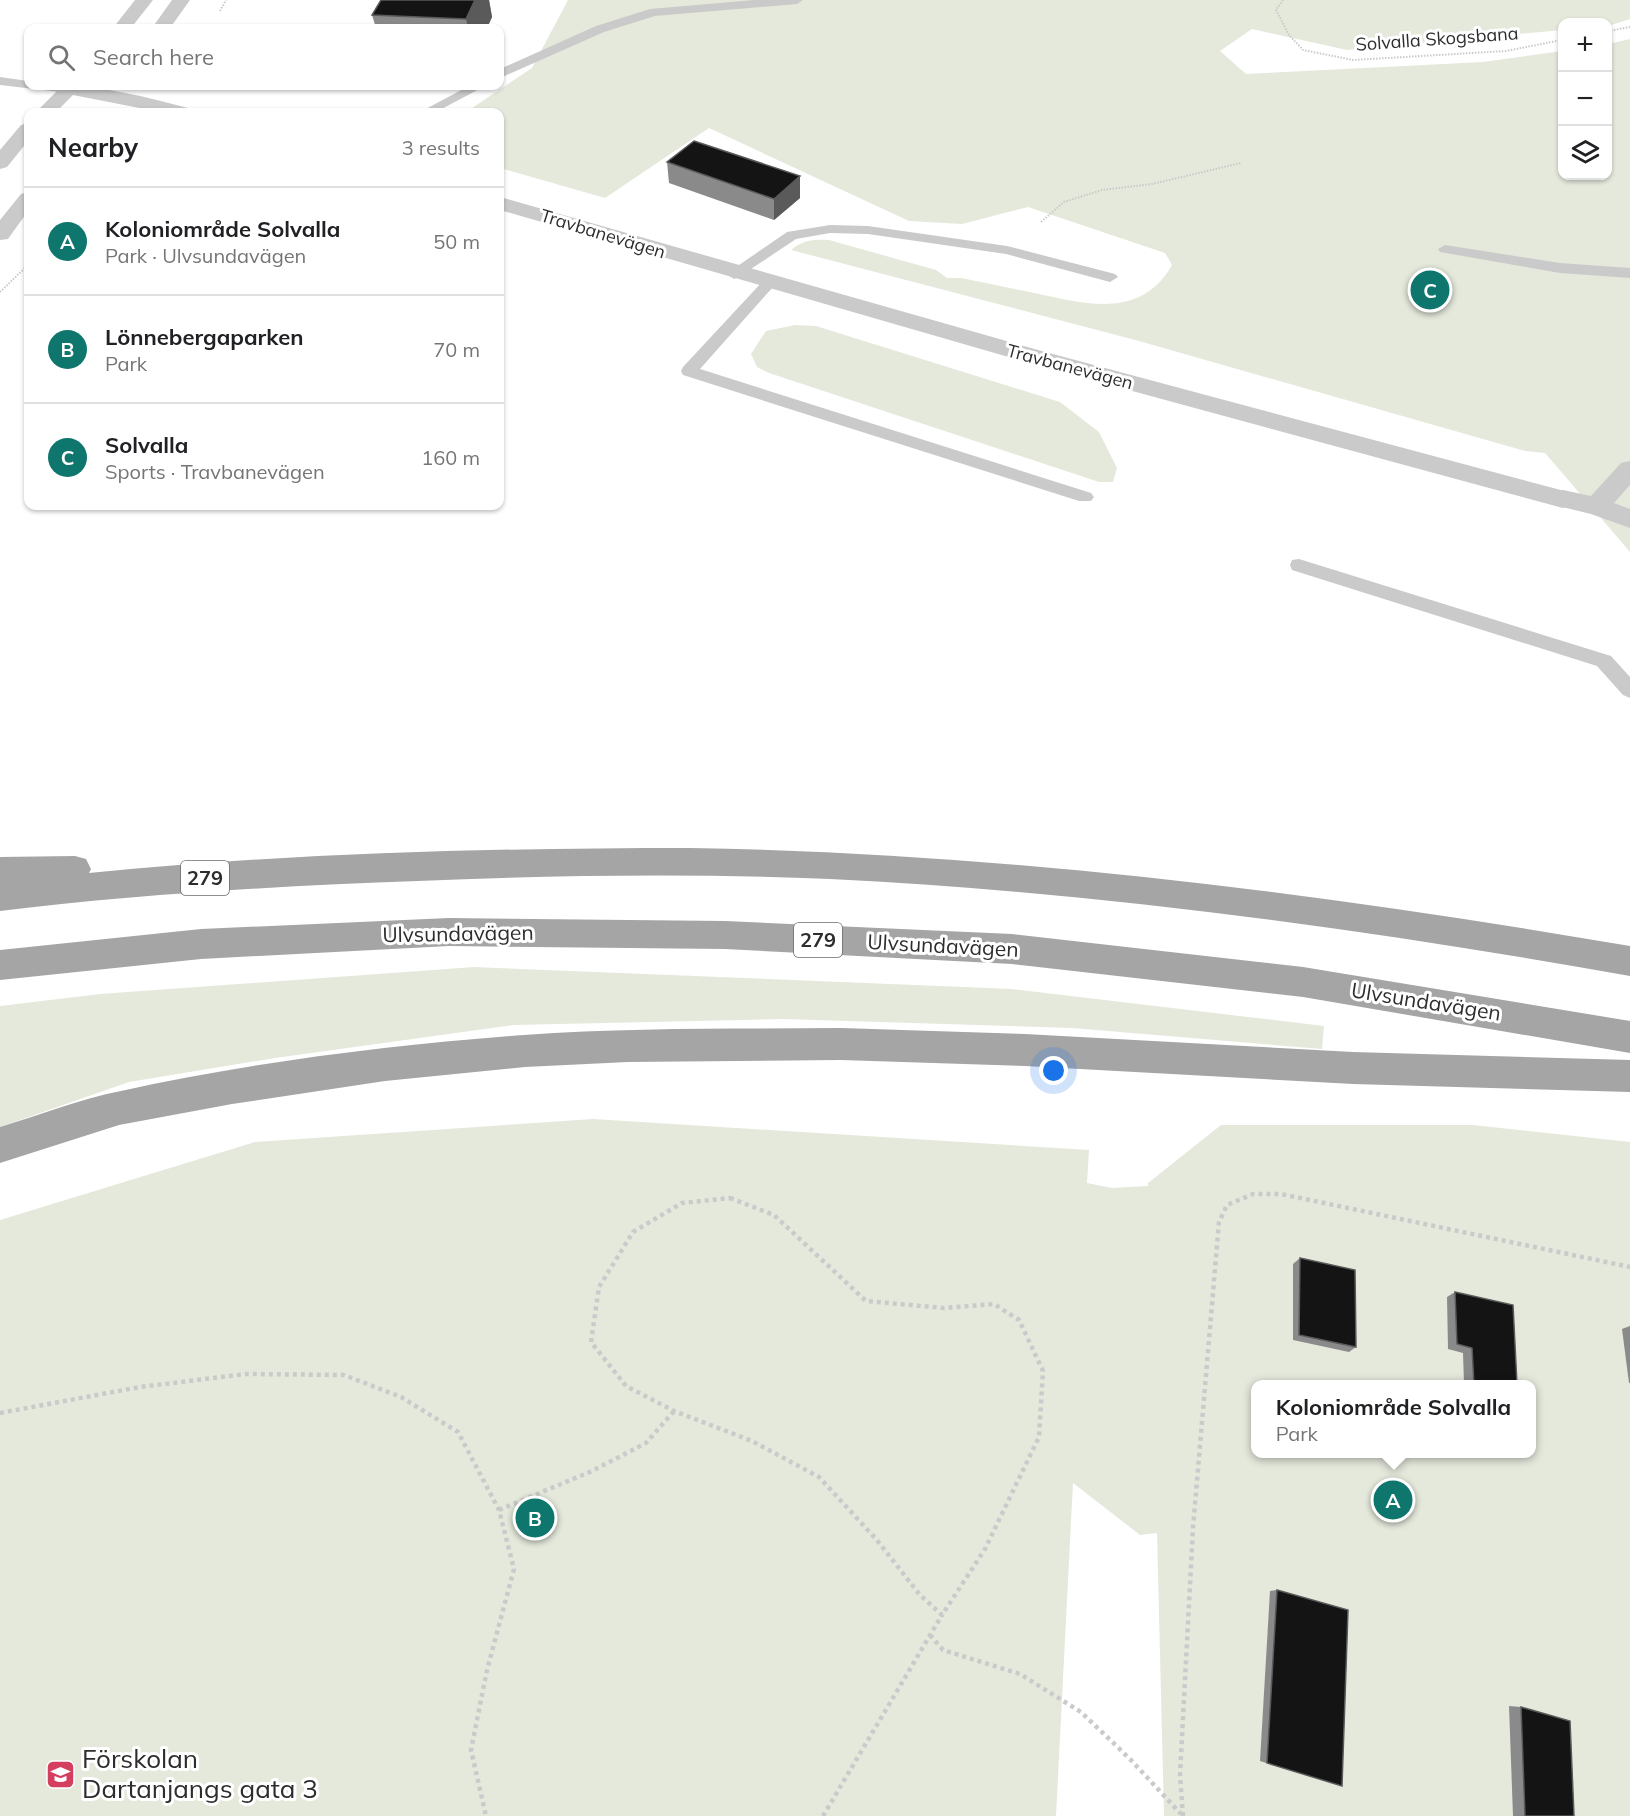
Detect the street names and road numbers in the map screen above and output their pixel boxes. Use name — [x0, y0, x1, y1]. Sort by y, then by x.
street label: Solvalla Skogsbana — [1355, 21, 1519, 56]
street label: Travbanevägen — [538, 204, 668, 263]
street label: Travbanevägen — [1005, 339, 1136, 394]
road number: 279 — [181, 861, 229, 895]
street label: Ulvsundavägen — [382, 919, 534, 947]
road number: 279 — [794, 923, 842, 957]
street label: Ulvsundavägen — [867, 928, 1019, 962]
street label: Ulvsundavägen — [1349, 976, 1503, 1026]

